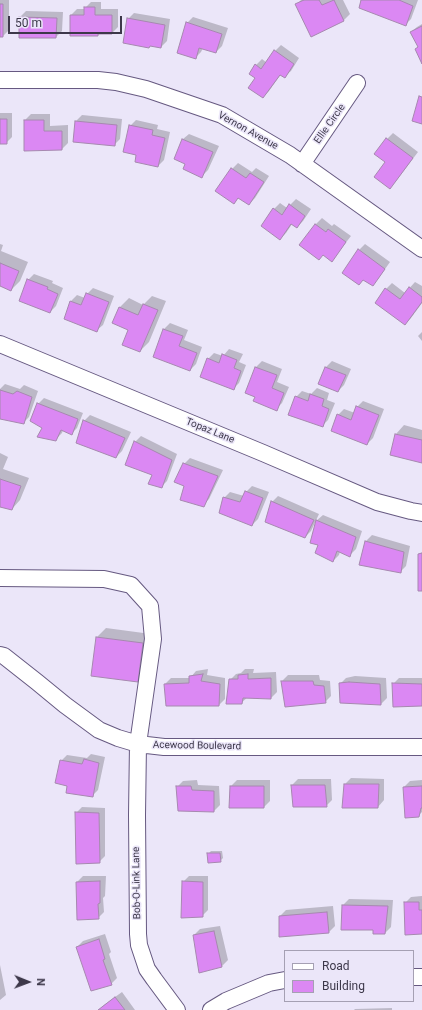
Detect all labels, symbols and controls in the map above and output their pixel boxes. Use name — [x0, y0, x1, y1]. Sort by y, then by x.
scale bar — [10, 8, 124, 34]
text: 50 m — [15, 16, 42, 30]
street label: Ellie Circle — [312, 102, 348, 146]
street label: Vernon Avenue — [216, 110, 280, 152]
street label: Topaz Lane — [184, 416, 236, 446]
street label: Acewood Boulevard — [153, 739, 241, 753]
street label: Bob-O-Link Lane — [130, 847, 144, 919]
legend — [284, 950, 414, 1002]
text: Road — [322, 959, 350, 973]
north arrow — [8, 962, 48, 1002]
text: N — [34, 978, 47, 986]
text: Building — [322, 979, 365, 993]

